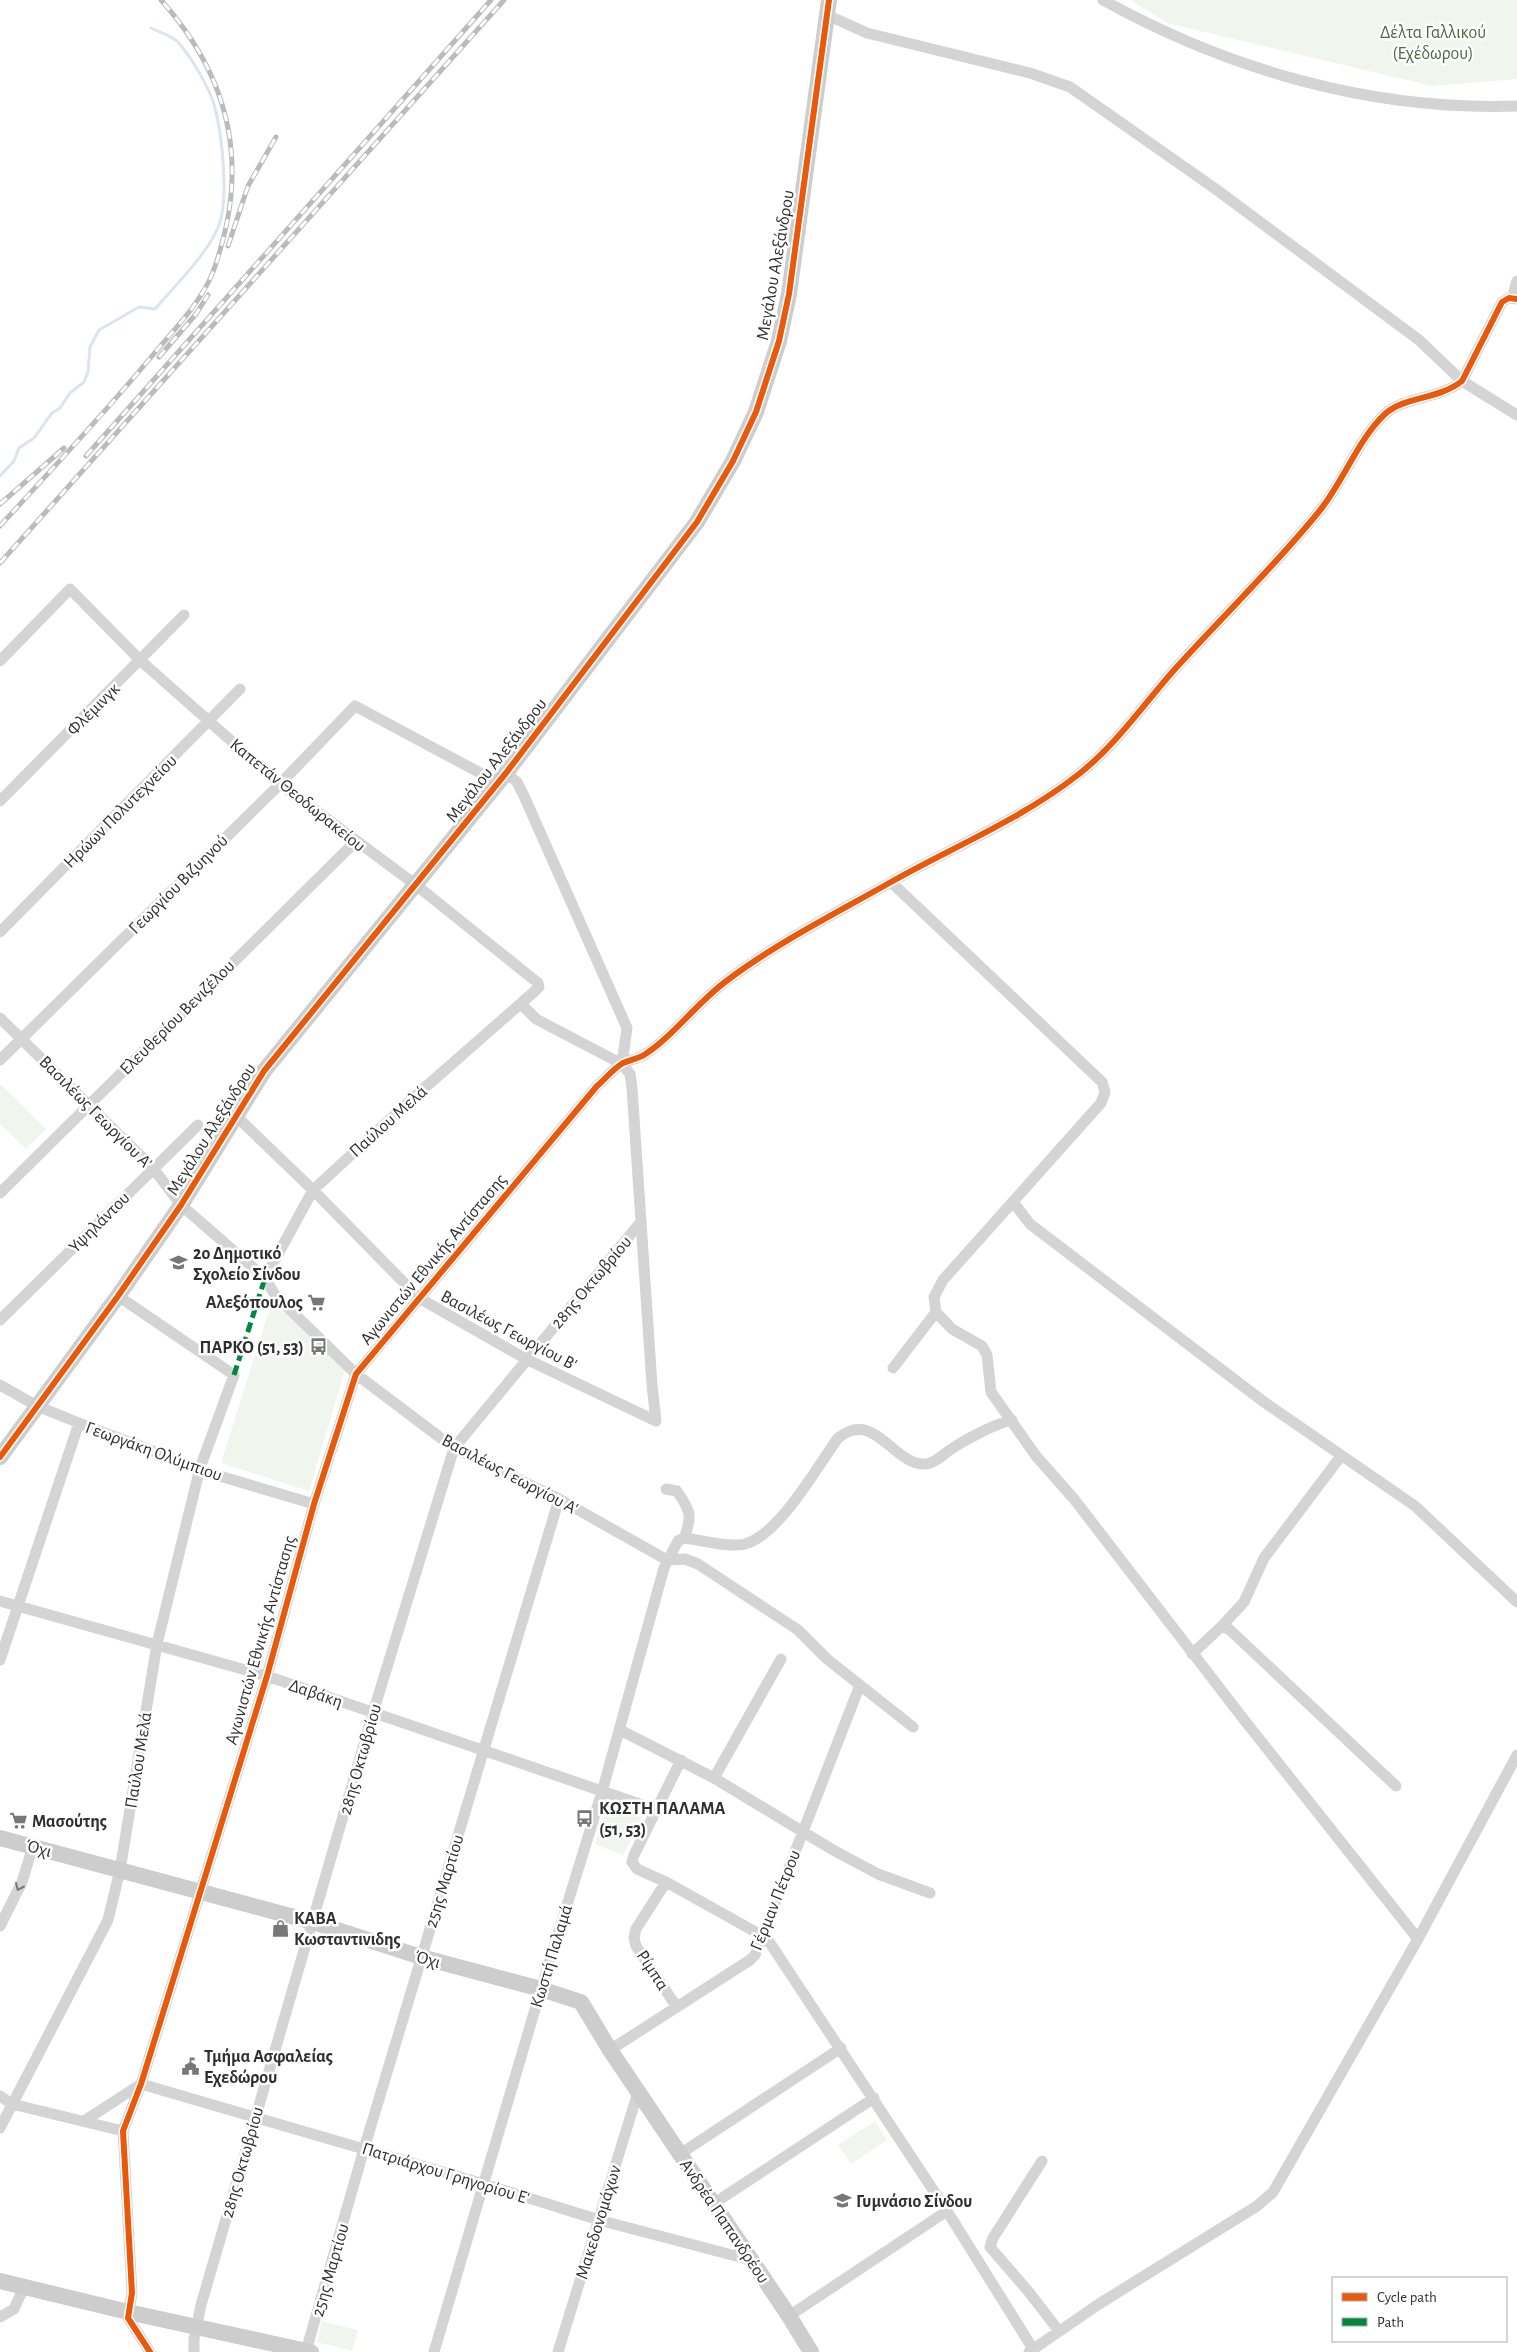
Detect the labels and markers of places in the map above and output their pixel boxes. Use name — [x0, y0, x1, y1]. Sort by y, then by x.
place label: 2o Δημοτικό Σχολείο Σίνδου — [193, 1244, 301, 1284]
school or university icon: 2o Δημοτικό Σχολείο Σίνδου — [169, 1253, 189, 1273]
supermarket icon: Αλεξόπουλος — [307, 1292, 327, 1312]
place label: Αλεξόπουλος — [206, 1293, 303, 1312]
bus stop icon: ΠΑΡΚΟ (51, 53) — [308, 1337, 328, 1357]
place label: ΠΑΡΚΟ (51, 53) — [200, 1339, 304, 1357]
place label: ΚΩΣΤΗ ΠΑΛΑΜΑ (51, 53) — [599, 1800, 726, 1839]
bus stop icon: ΚΩΣΤΗ ΠΑΛΑΜΑ (51, 53) — [575, 1808, 595, 1828]
supermarket icon: Μασούτης — [8, 1811, 28, 1831]
place label: Μασούτης — [32, 1812, 107, 1831]
place label: ΚΑΒΑ Κωσταντινιδης — [294, 1910, 401, 1949]
shop icon: ΚΑΒΑ Κωσταντινιδης — [270, 1918, 290, 1938]
place label: Τμήμα Ασφαλείας Εχεδώρου — [204, 2047, 333, 2087]
public building icon: Τμήμα Ασφαλείας Εχεδώρου — [180, 2056, 200, 2076]
school or university icon: Γυμνάσιο Σίνδου — [832, 2191, 852, 2211]
place label: Γυμνάσιο Σίνδου — [856, 2192, 972, 2211]

